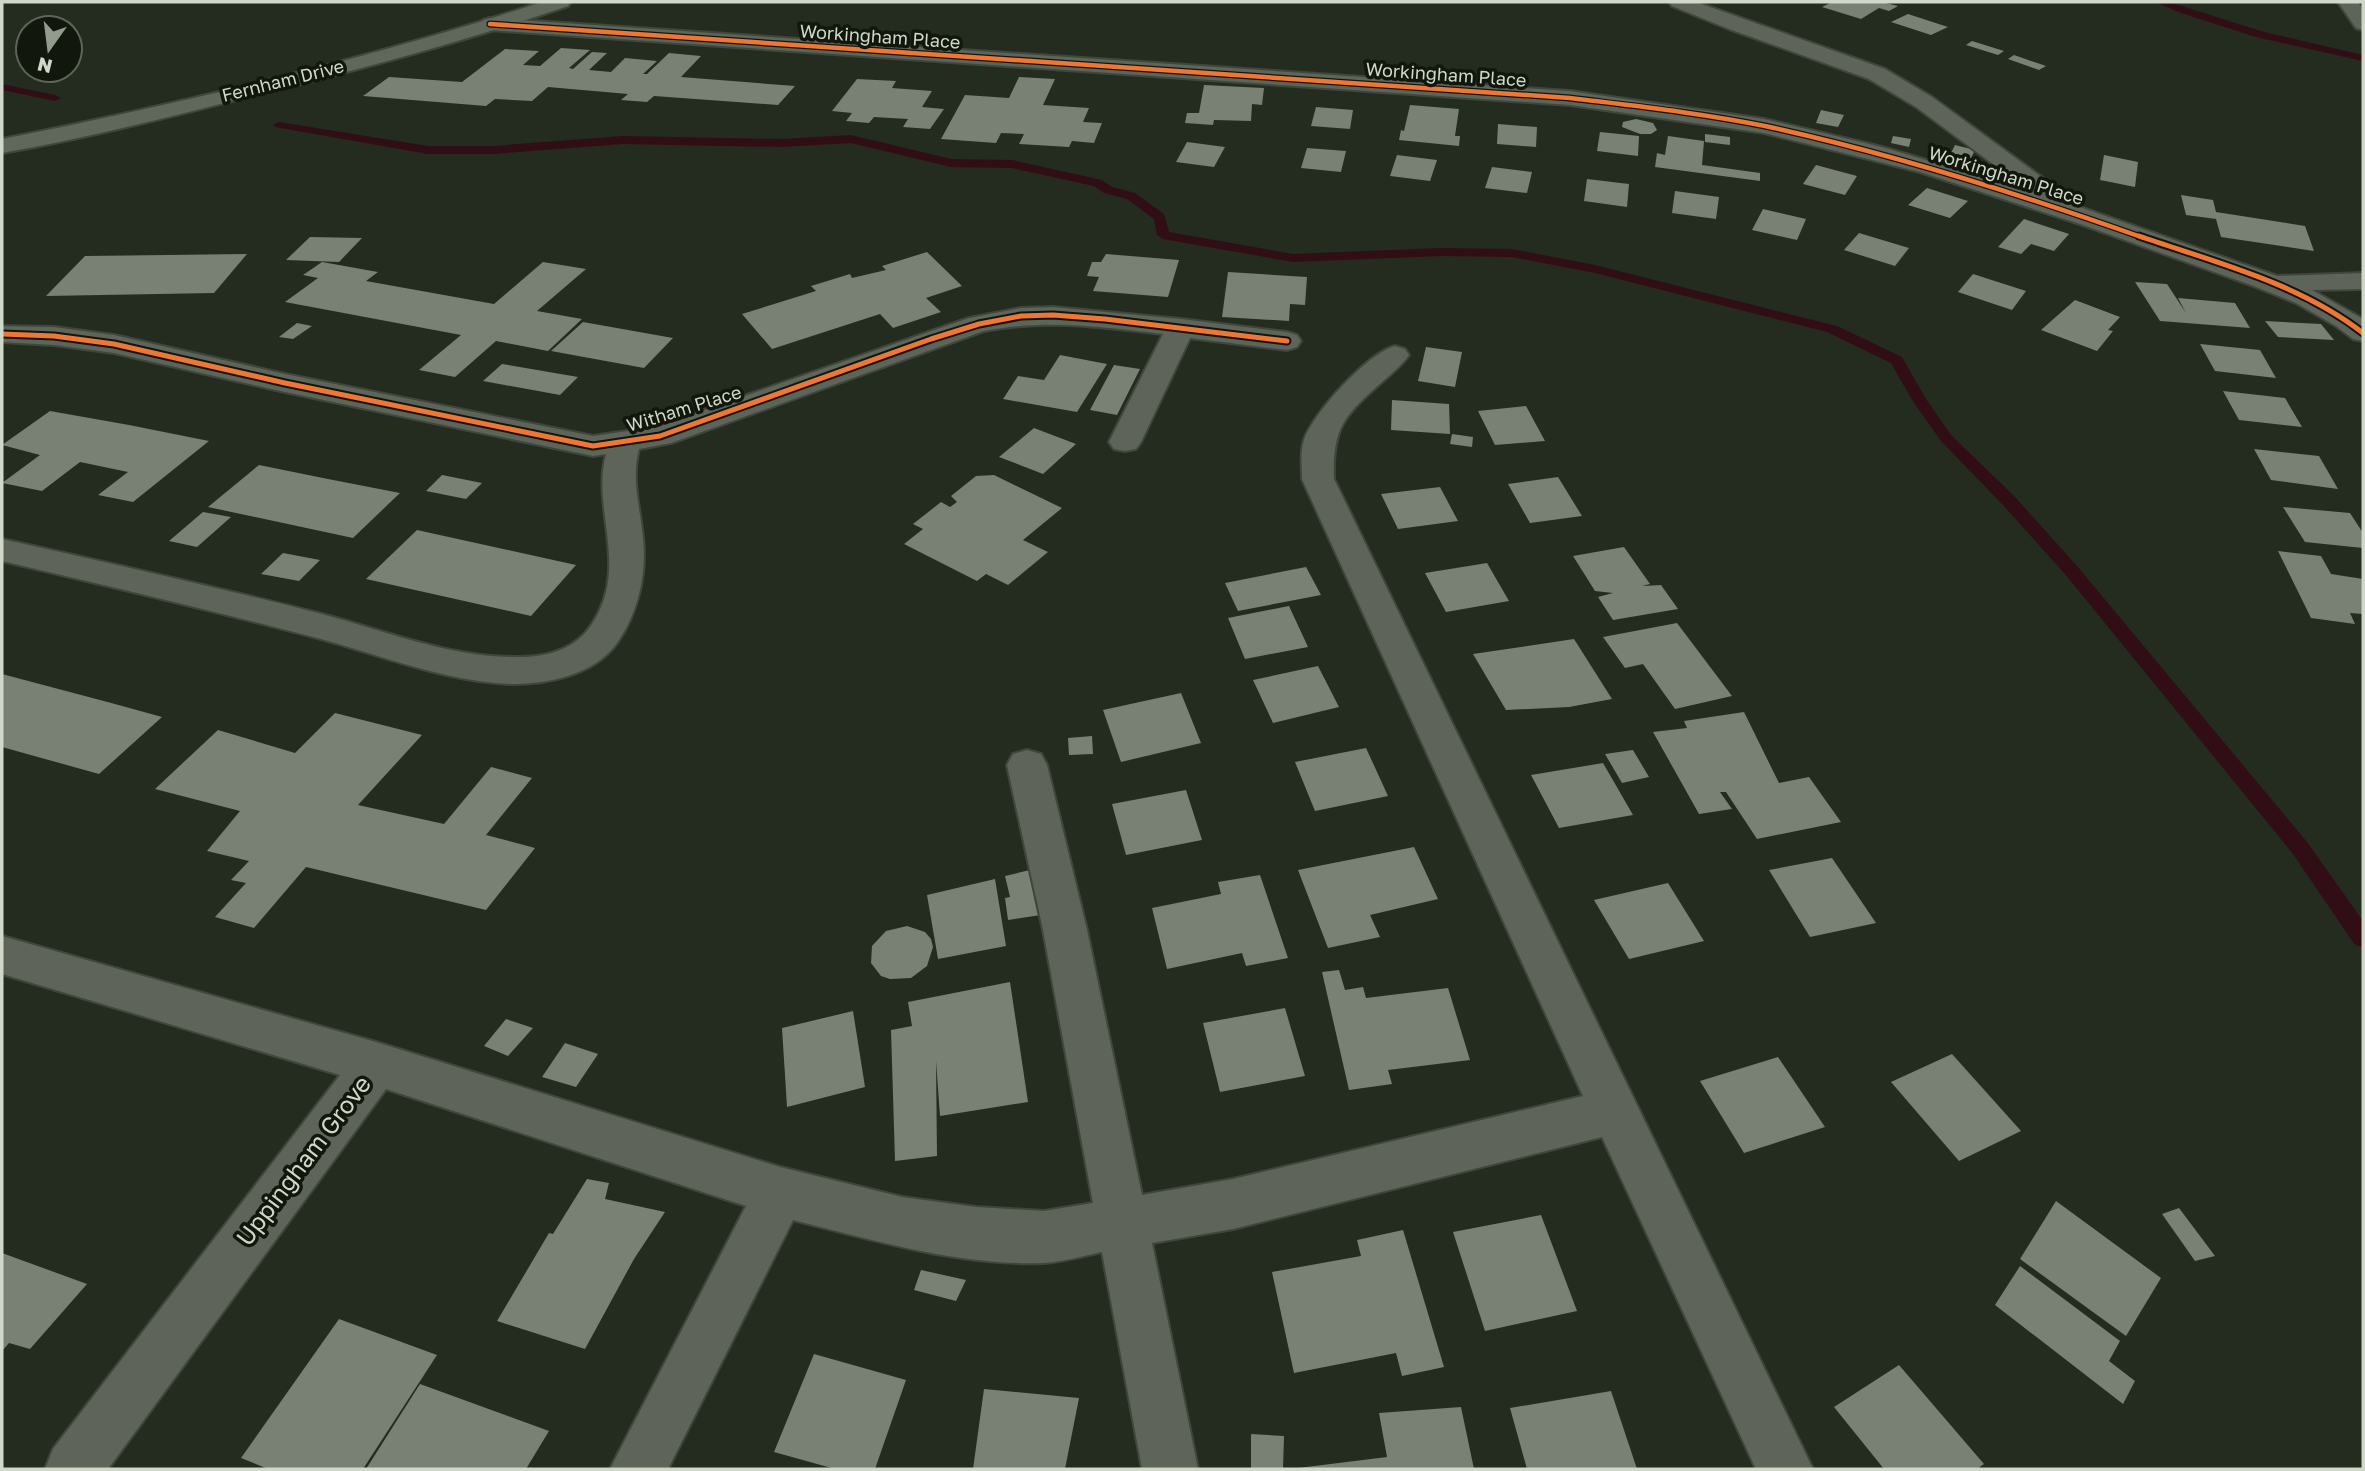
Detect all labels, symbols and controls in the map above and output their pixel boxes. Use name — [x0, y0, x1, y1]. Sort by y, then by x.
north arrow — [14, 14, 84, 84]
street label: Workingham Place — [799, 19, 961, 53]
text: N — [35, 53, 55, 79]
street label: Fernham Drive — [219, 54, 346, 106]
street label: Workingham Place — [1365, 57, 1527, 91]
street label: Workingham Place — [1926, 141, 2087, 209]
street label: Witham Place — [624, 380, 744, 436]
street label: Uppingham Grove — [229, 1069, 376, 1251]

